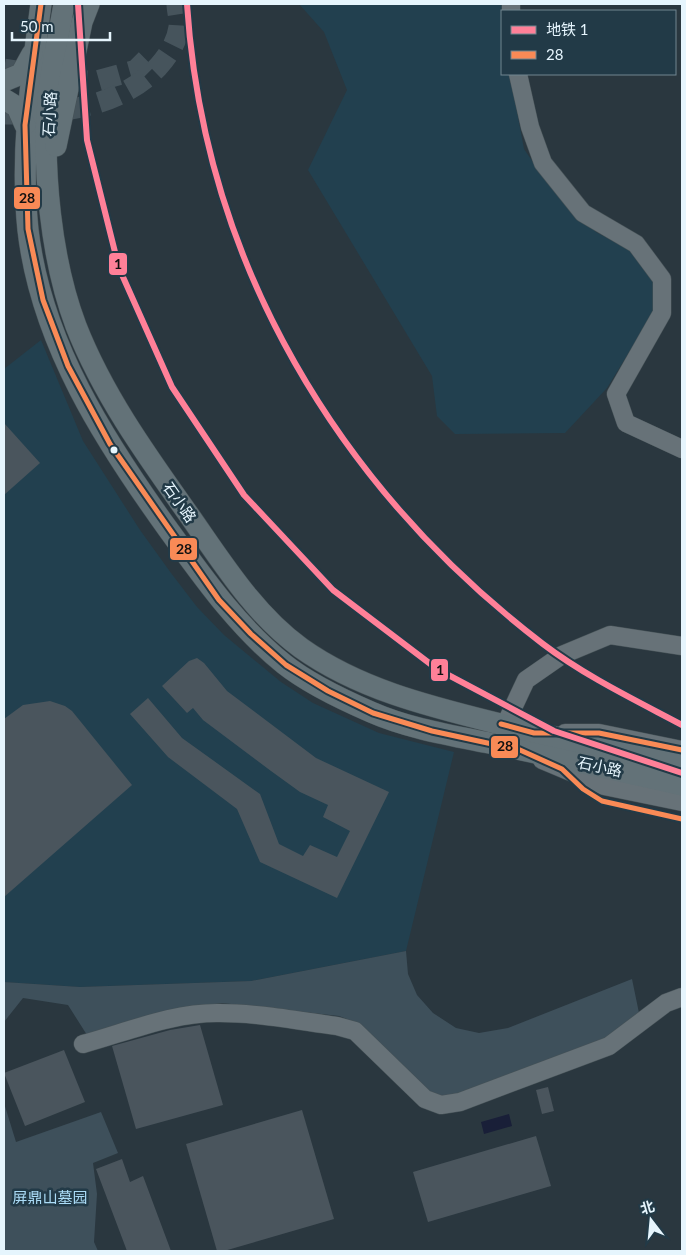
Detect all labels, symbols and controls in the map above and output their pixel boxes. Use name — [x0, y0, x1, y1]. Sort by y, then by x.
scale bar — [12, 10, 110, 42]
legend — [501, 10, 676, 75]
text: 50 m — [20, 17, 54, 35]
text: 地铁 1 — [546, 20, 589, 38]
text: 28 — [546, 45, 563, 63]
street label: 石小路 — [39, 91, 59, 137]
line badge: 28 — [13, 186, 41, 210]
text: 28 — [19, 189, 35, 206]
line badge: 1 — [108, 252, 128, 276]
text: 1 — [114, 255, 122, 272]
unlabelled marker — [109, 445, 119, 455]
street label: 石小路 — [160, 478, 200, 526]
line badge: 28 — [169, 537, 198, 561]
text: 28 — [176, 540, 192, 557]
line badge: 1 — [430, 658, 449, 682]
text: 1 — [436, 661, 444, 678]
line badge: 28 — [490, 735, 519, 759]
text: 28 — [497, 737, 513, 754]
street label: 石小路 — [576, 753, 624, 779]
park label: 屏鼎山墓园 — [12, 1188, 88, 1206]
north arrow — [626, 1195, 676, 1245]
text: 北 — [638, 1197, 656, 1217]

